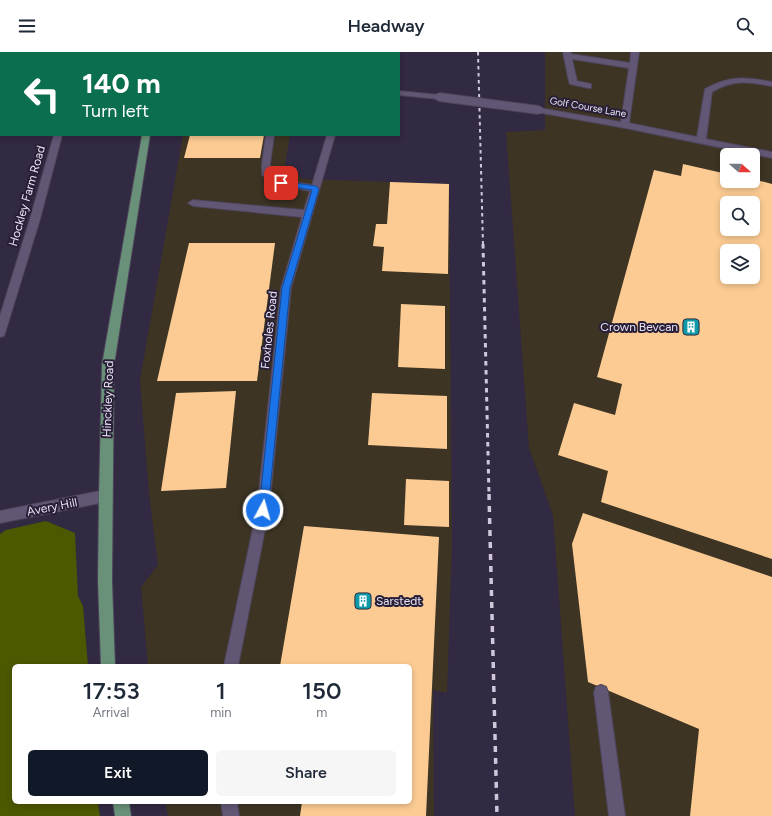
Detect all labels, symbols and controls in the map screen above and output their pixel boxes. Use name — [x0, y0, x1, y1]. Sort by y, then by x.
icon: menu — [16, 15, 38, 37]
text: Headway — [347, 15, 425, 37]
icon: search — [734, 15, 756, 37]
text: 140 m — [82, 66, 161, 100]
icon: left — [16, 68, 68, 120]
street label: Golf Course Lane — [549, 94, 628, 120]
text: Turn left — [82, 100, 149, 122]
street label: Hockley Farm Road — [6, 144, 48, 248]
north arrow — [720, 148, 760, 188]
map controls — [720, 148, 760, 284]
pin — [264, 166, 298, 200]
icon: arrive — [270, 172, 292, 194]
button: search — [720, 196, 760, 236]
button: layers — [720, 244, 760, 284]
street label: Foxholes Road — [258, 290, 280, 370]
building icon: Crown Bevcan — [681, 317, 701, 337]
place label: Crown Bevcan — [600, 320, 678, 334]
street label: Hinckley Road — [100, 360, 116, 438]
position arrow — [242, 489, 284, 531]
street label: Avery Hill — [26, 495, 78, 519]
building icon: Sarstedt — [353, 591, 373, 611]
place label: Sarstedt — [376, 594, 422, 608]
text: 17:53 — [83, 676, 140, 705]
text: 1 — [216, 676, 226, 705]
text: 150 — [302, 676, 341, 705]
text: Arrival — [93, 705, 129, 720]
text: min — [210, 705, 231, 720]
text: m — [316, 705, 327, 720]
button: Exit — [28, 750, 208, 796]
button: Share — [216, 750, 396, 796]

